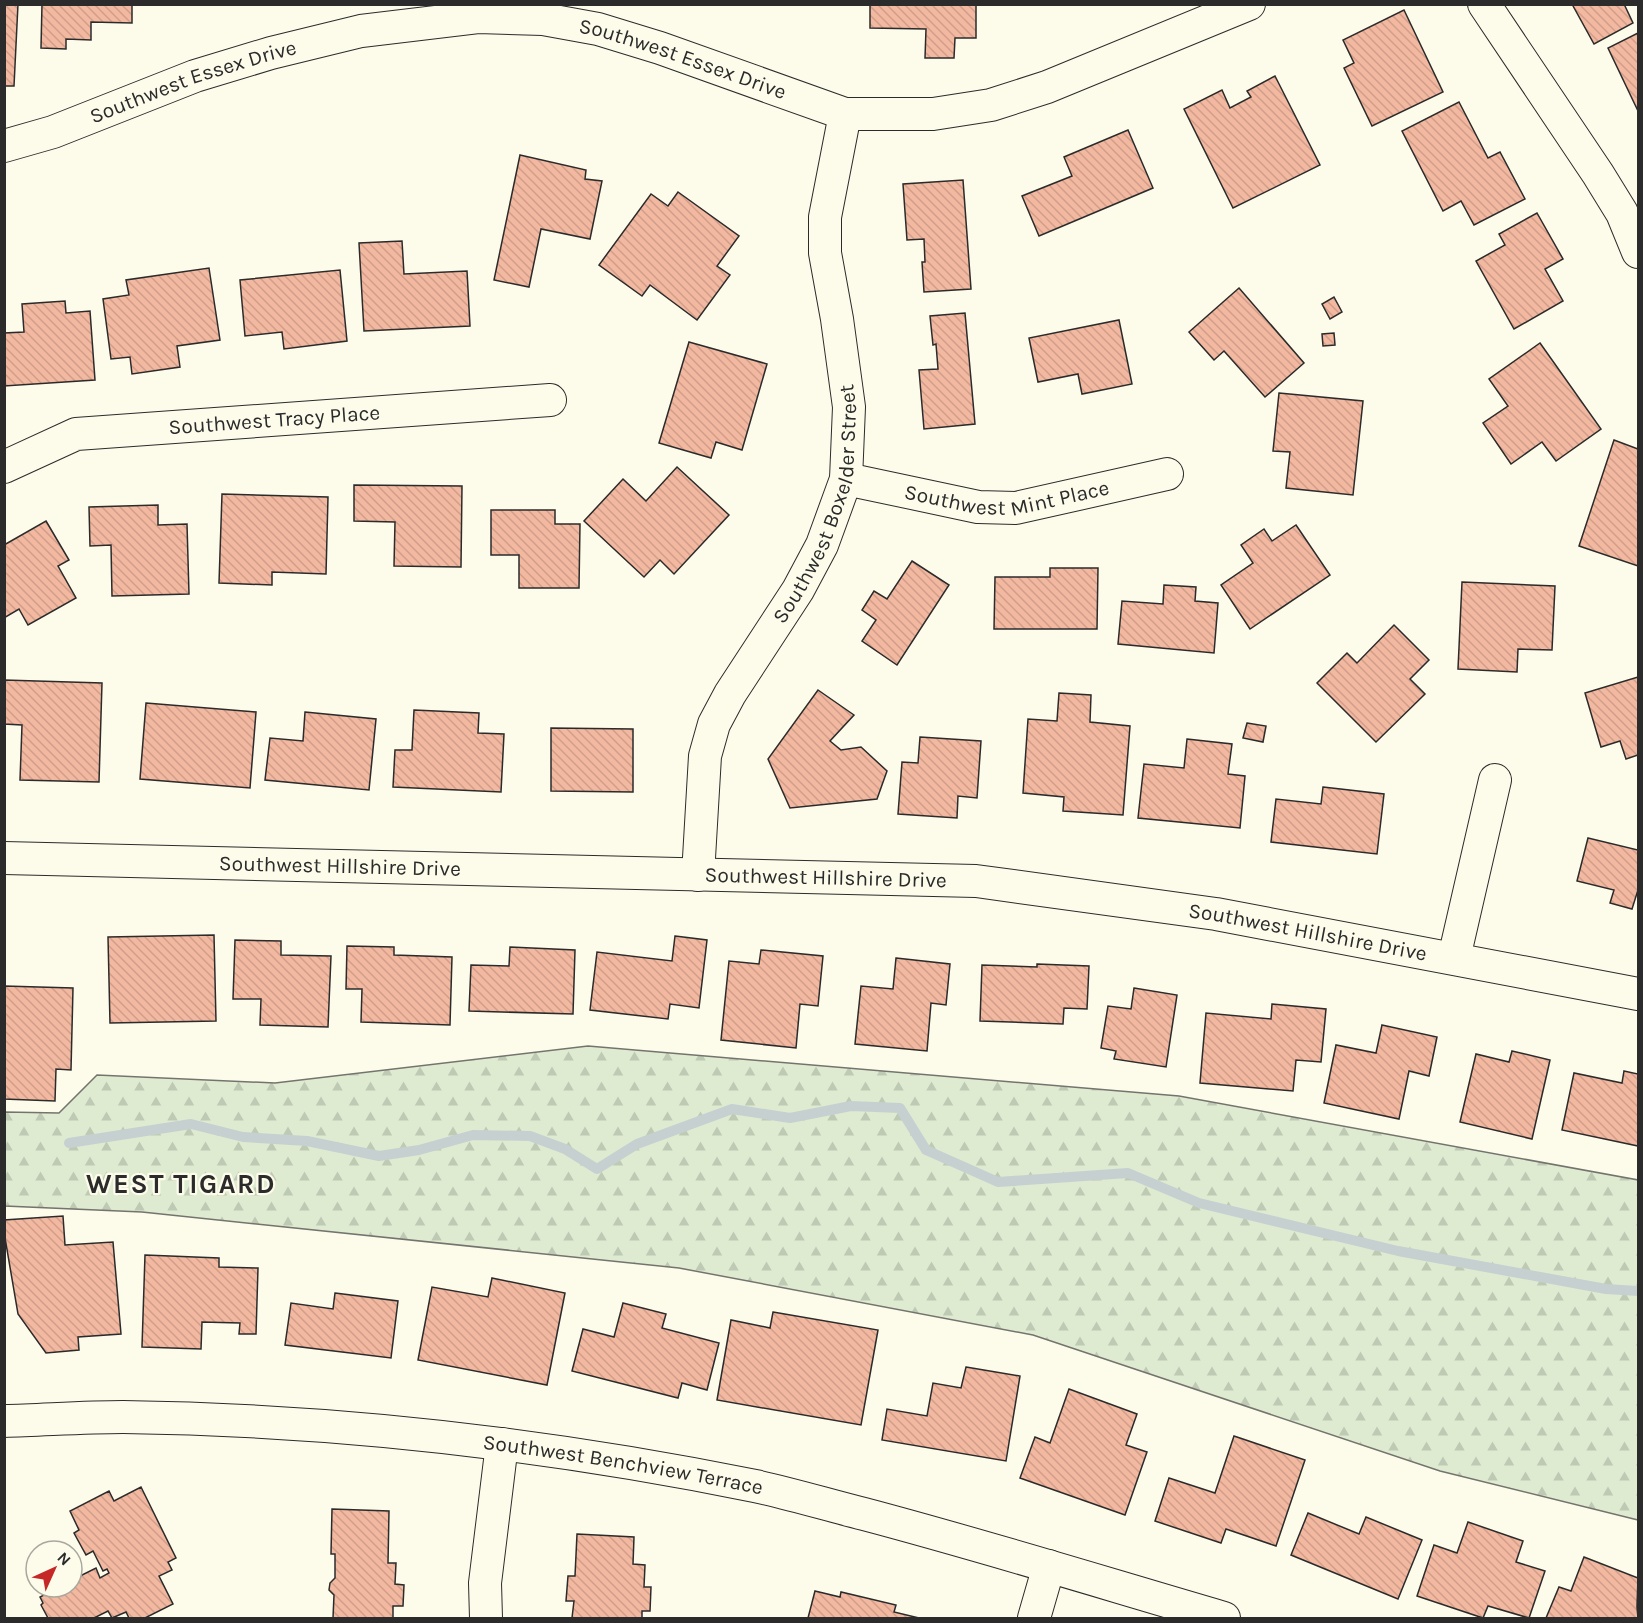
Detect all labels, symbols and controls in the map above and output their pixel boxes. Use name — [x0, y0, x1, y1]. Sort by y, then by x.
street label: Southwest Essex Drive — [577, 14, 790, 104]
street label: Southwest Essex Drive — [86, 35, 299, 128]
street label: Southwest Boxelder Street — [768, 383, 861, 628]
street label: Southwest Tracy Place — [168, 400, 381, 439]
street label: Southwest Mint Place — [902, 475, 1111, 521]
street label: Southwest Hillshire Drive — [219, 851, 461, 881]
street label: Southwest Hillshire Drive — [704, 863, 947, 892]
street label: Southwest Hillshire Drive — [1187, 898, 1429, 966]
district label: WEST TIGARD — [86, 1168, 276, 1200]
street label: Southwest Benchview Terrace — [482, 1430, 765, 1499]
north arrow — [24, 1539, 84, 1599]
text: N — [53, 1548, 75, 1570]

